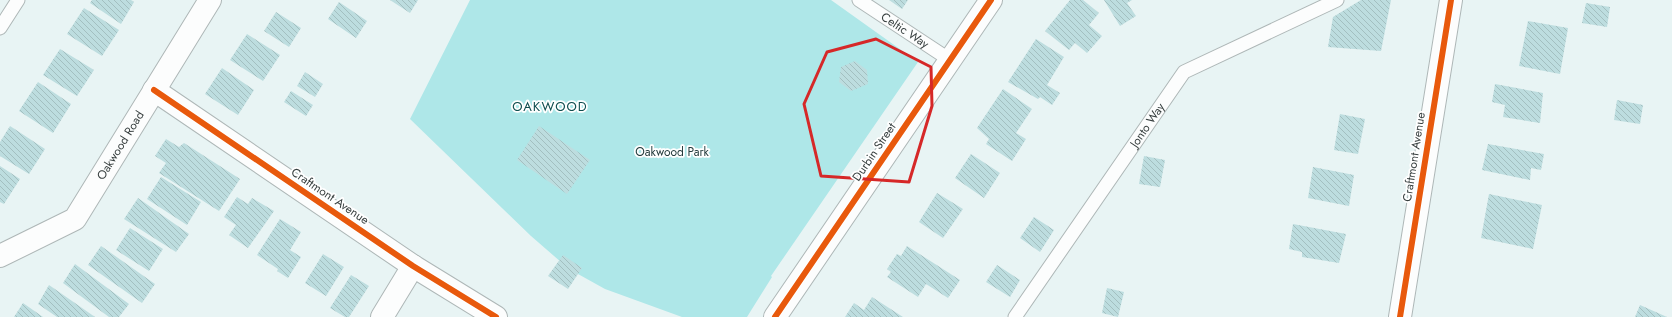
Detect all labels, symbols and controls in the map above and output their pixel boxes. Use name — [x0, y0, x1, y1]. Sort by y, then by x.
street label: Celtic Way — [877, 8, 933, 53]
district label: OAKWOOD — [512, 97, 588, 116]
street label: Jonto Way — [1124, 99, 1169, 153]
street label: Oakwood Road — [92, 107, 149, 183]
street label: Craftmont Avenue — [1398, 111, 1430, 203]
street label: Durbin Street — [848, 119, 900, 185]
park label: Oakwood Park — [635, 143, 710, 161]
street label: Craftmont Avenue — [287, 163, 373, 229]

